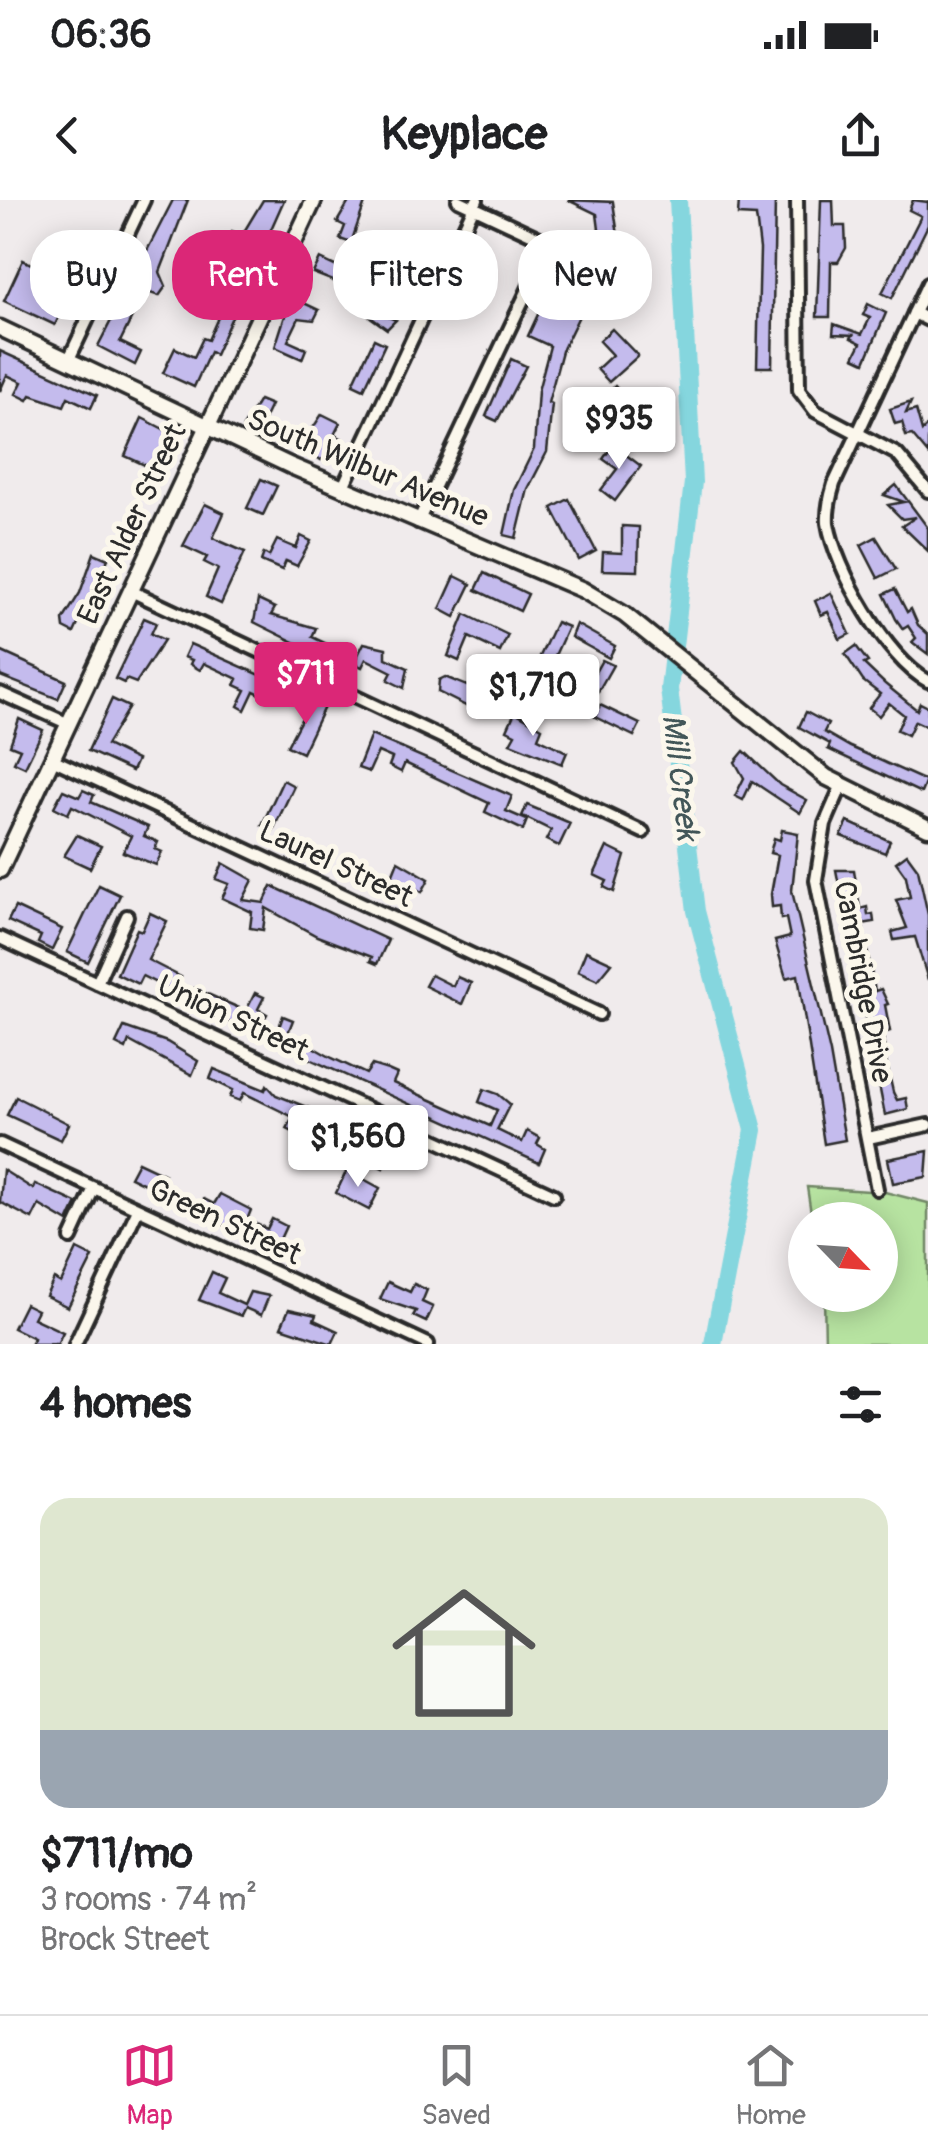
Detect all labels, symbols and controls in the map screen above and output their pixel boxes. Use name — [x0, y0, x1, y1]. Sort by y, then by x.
text: 06:36 — [50, 11, 152, 59]
text: Keyplace — [381, 107, 547, 163]
icon: back — [40, 108, 95, 163]
icon: share — [833, 108, 888, 163]
chip: Buy — [30, 230, 152, 320]
chip: Rent — [172, 230, 313, 320]
chip: Filters — [333, 230, 498, 320]
chip: New — [518, 230, 652, 320]
pin: $935 — [560, 387, 678, 472]
text: $935 — [584, 399, 654, 439]
street label: South Wilbur Avenue — [242, 400, 494, 536]
street label: East Alder Street — [69, 417, 195, 630]
pin: $711 — [247, 642, 365, 727]
text: $711 — [276, 654, 336, 694]
pin: $1,710 — [452, 654, 614, 739]
text: $1,710 — [488, 666, 578, 706]
water label: Mill Creek — [652, 712, 708, 845]
street label: Laurel Street — [253, 812, 420, 916]
street label: Cambridge Drive — [825, 878, 901, 1086]
street label: Union Street — [151, 967, 315, 1070]
pin: $1,560 — [277, 1105, 439, 1190]
text: $1,560 — [310, 1117, 406, 1157]
street label: Green Street — [143, 1171, 308, 1274]
north arrow — [788, 1202, 898, 1312]
map controls — [788, 1202, 898, 1312]
icon: filters — [833, 1377, 888, 1432]
text: 4 homes — [40, 1378, 191, 1430]
icon: home — [374, 1563, 554, 1743]
text: $711/mo — [40, 1828, 193, 1880]
text: 3 rooms · 74 m² — [40, 1880, 257, 1920]
text: Brock Street — [40, 1920, 209, 1960]
tab: Map — [122, 2038, 177, 2133]
tab: Saved — [421, 2038, 491, 2133]
tab: Home — [735, 2038, 806, 2133]

